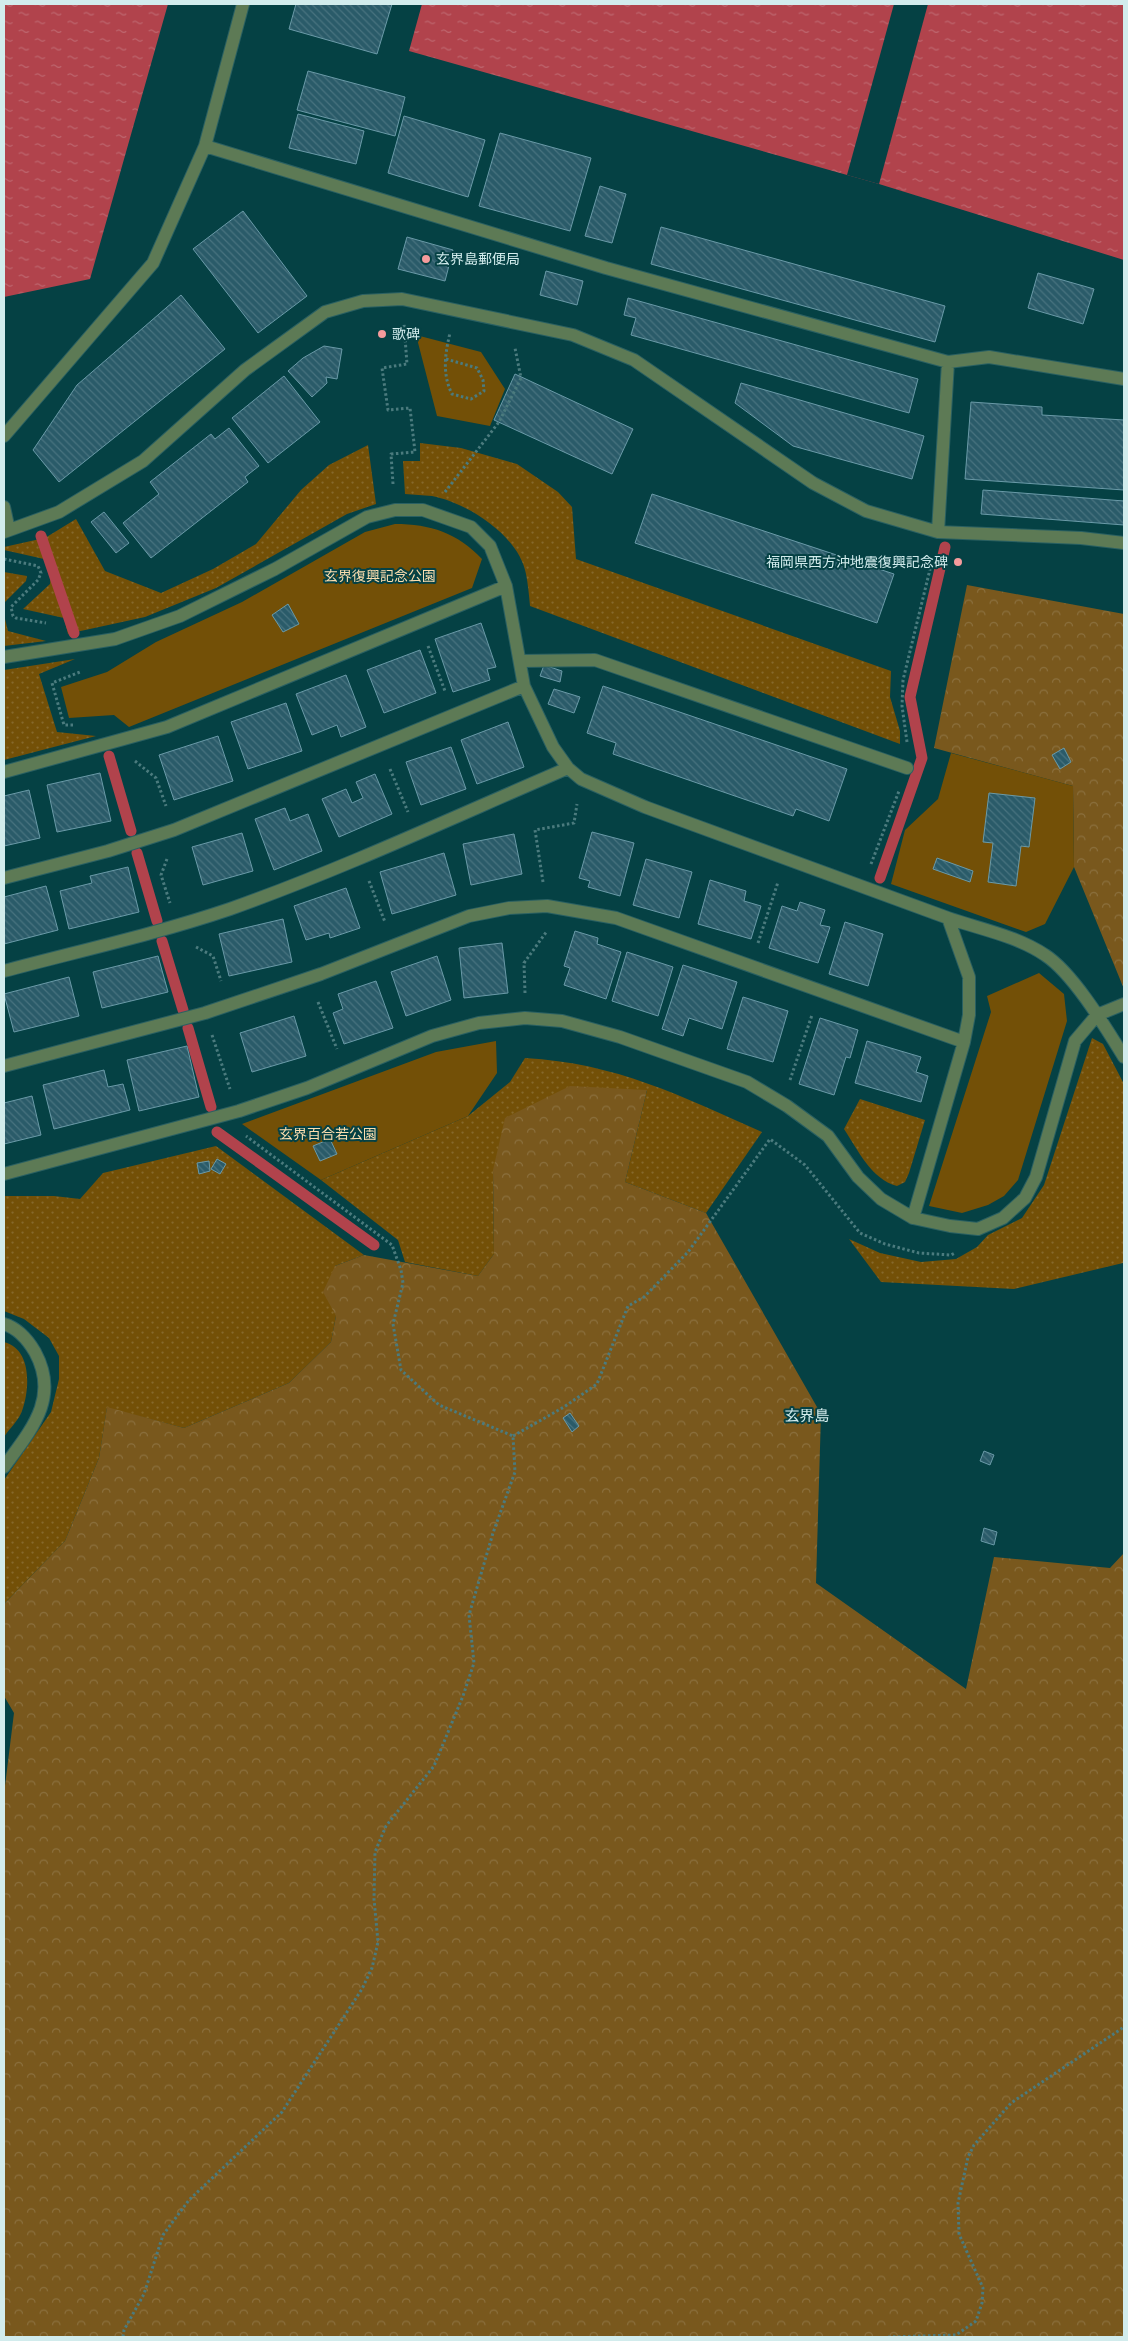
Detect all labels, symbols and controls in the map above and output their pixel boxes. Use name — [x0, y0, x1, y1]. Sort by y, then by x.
place label: 玄界島郵便局 — [436, 250, 520, 268]
marker: 玄界島郵便局 — [420, 253, 432, 265]
place label: 歌碑 — [392, 325, 420, 343]
marker: 歌碑 — [376, 328, 388, 340]
place label: 福岡県西方沖地震復興記念碑 — [766, 553, 948, 571]
marker: 福岡県西方沖地震復興記念碑 — [952, 556, 964, 568]
park label: 玄界復興記念公園 — [324, 567, 436, 585]
park label: 玄界百合若公園 — [279, 1125, 377, 1143]
district label: 玄界島 — [784, 1406, 830, 1425]

